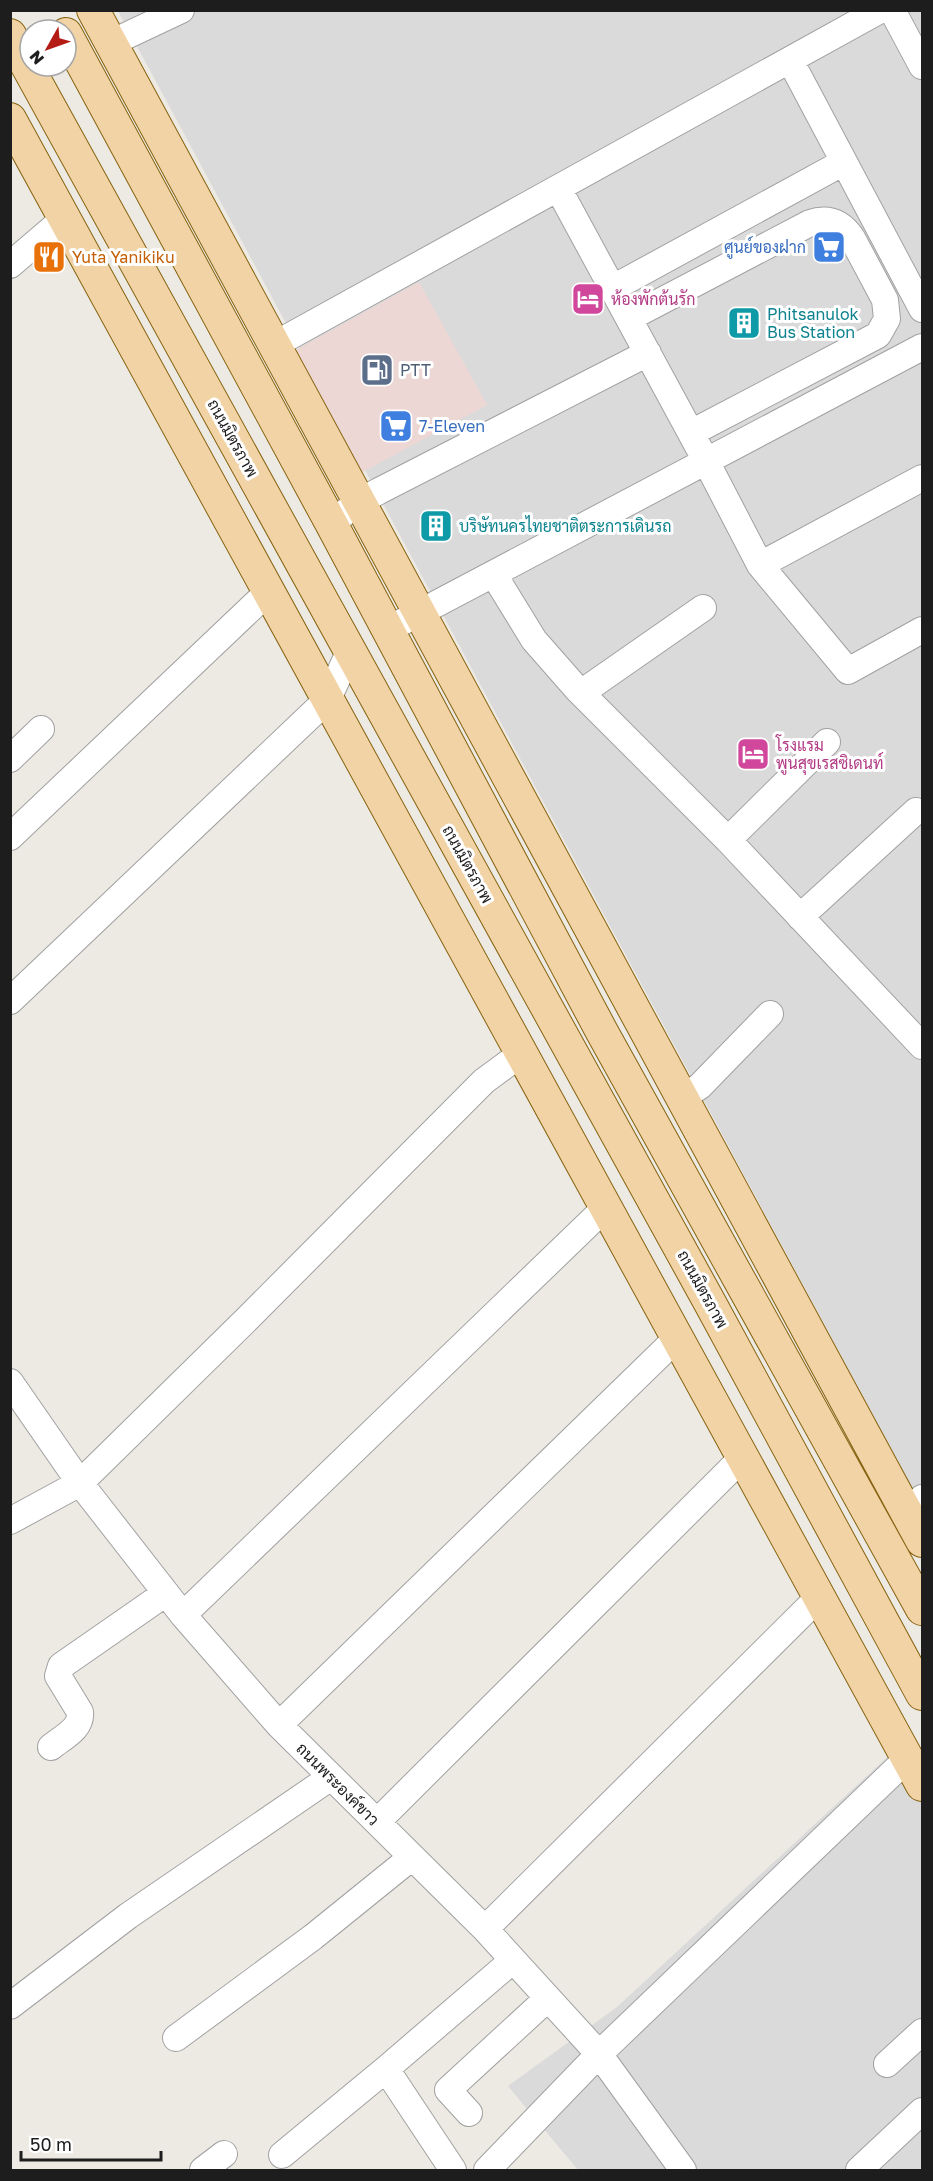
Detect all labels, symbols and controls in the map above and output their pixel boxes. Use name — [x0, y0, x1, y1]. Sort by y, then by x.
north arrow — [18, 18, 78, 78]
text: N — [25, 47, 48, 69]
supermarket icon: ศูนย์ของฝาก — [811, 229, 847, 265]
place label: ศูนย์ของฝาก — [724, 235, 806, 259]
restaurant icon: Yuta Yanikiku — [31, 239, 67, 275]
place label: Yuta Yanikiku — [72, 247, 175, 267]
hotel icon: ห้องพักต้นรัก — [570, 281, 606, 317]
place label: ห้องพักต้นรัก — [611, 289, 695, 309]
place label: Phitsanulok Bus Station — [767, 304, 859, 342]
building icon: Phitsanulok Bus Station — [726, 305, 762, 341]
fuel station icon: PTT — [359, 352, 395, 388]
place label: PTT — [400, 360, 431, 380]
street label: ถนนมิตรภาพ — [203, 395, 263, 481]
supermarket icon: 7-Eleven — [378, 408, 414, 444]
place label: 7-Eleven — [419, 416, 485, 436]
building icon: บริษัทนครไทยชาติตระการเดินรถ — [418, 508, 454, 544]
place label: บริษัทนครไทยชาติตระการเดินรถ — [459, 515, 671, 536]
place label: โรงแรม พูนสุขเรสซิเดนท์ — [775, 734, 883, 775]
hotel icon: โรงแรม พูนสุขเรสซิเดนท์ — [735, 736, 771, 772]
street label: ถนนมิตรภาพ — [438, 821, 498, 907]
street label: ถนนมิตรภาพ — [673, 1246, 733, 1332]
street label: ถนนพระองค์ขาว — [292, 1737, 385, 1830]
scale bar — [21, 2124, 160, 2162]
text: 50 m — [30, 2133, 72, 2155]

